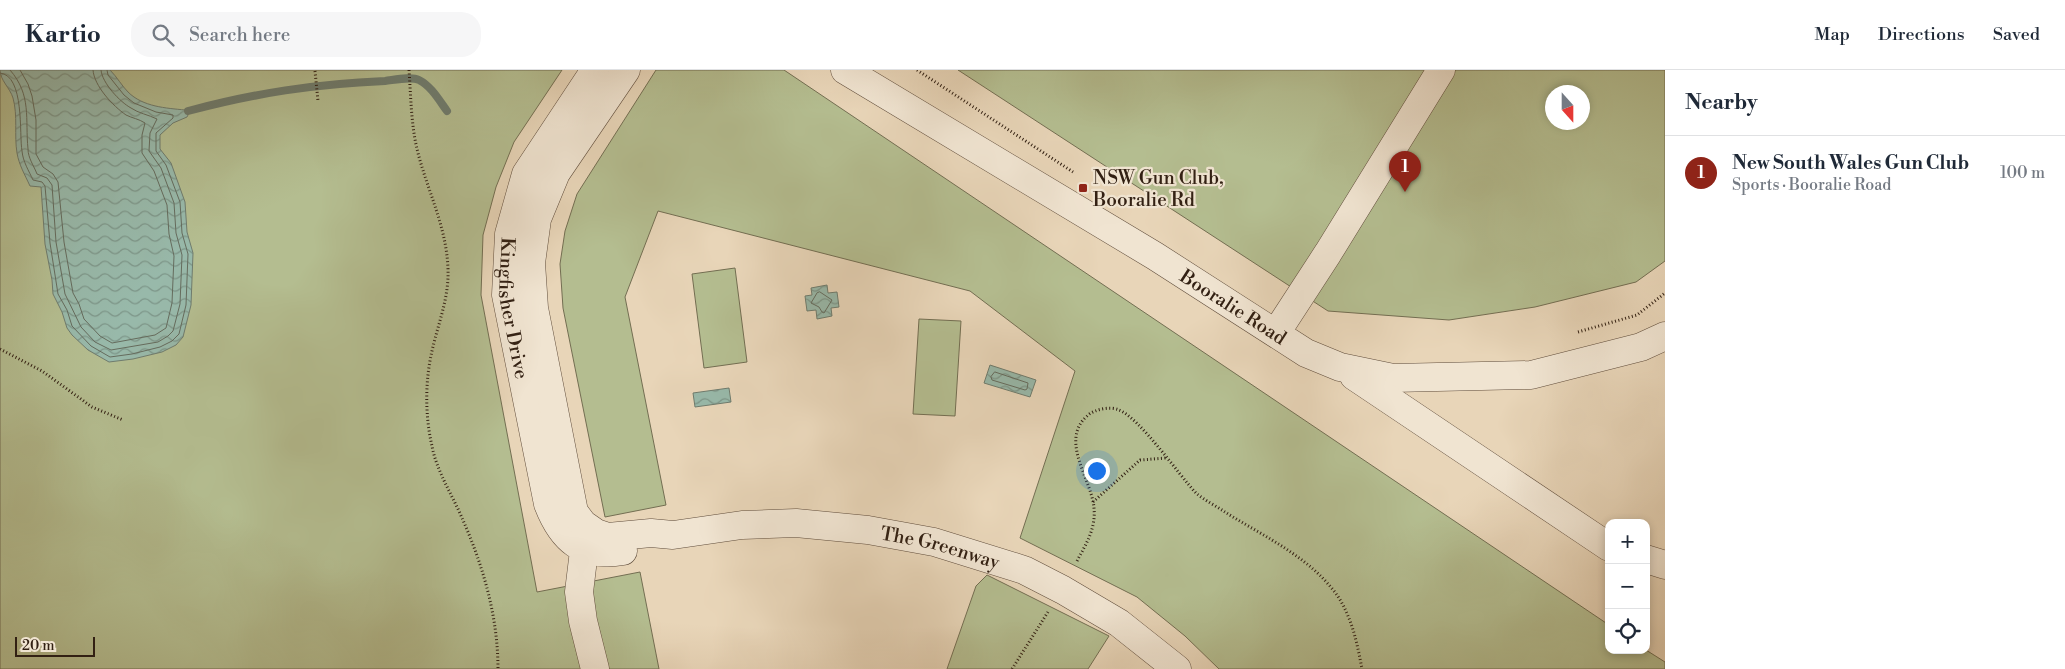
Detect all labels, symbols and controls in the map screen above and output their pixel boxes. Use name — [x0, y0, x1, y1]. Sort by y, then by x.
search box — [131, 12, 481, 57]
text: Kartio — [25, 20, 101, 50]
icon: search — [149, 21, 177, 49]
text: Search here — [189, 23, 290, 47]
text: Map — [1814, 23, 1850, 46]
text: Directions — [1878, 23, 1965, 46]
text: Saved — [1993, 23, 2040, 46]
north arrow — [1545, 85, 1590, 130]
text: Nearby — [1685, 90, 1758, 116]
pin: 1 — [1389, 151, 1421, 192]
text: New South Wales Gun Club — [1732, 151, 1969, 175]
text: 1 — [1697, 163, 1705, 183]
text: 100 m — [2000, 163, 2045, 183]
place label: NSW Gun Club, Booralie Rd — [1092, 166, 1224, 212]
text: Sports · Booralie Road — [1732, 175, 1891, 195]
marker: NSW Gun Club, Booralie Rd — [1077, 182, 1089, 194]
street label: Kingfisher Drive — [493, 237, 534, 381]
street label: Booralie Road — [1174, 264, 1291, 351]
your location — [1084, 458, 1110, 484]
map controls — [1605, 519, 1650, 654]
button: + — [1605, 519, 1650, 564]
street label: The Greenway — [879, 522, 1003, 575]
button: − — [1605, 564, 1650, 609]
button: locate — [1605, 609, 1650, 654]
scale bar — [15, 634, 95, 657]
text: 20 m — [22, 637, 54, 655]

